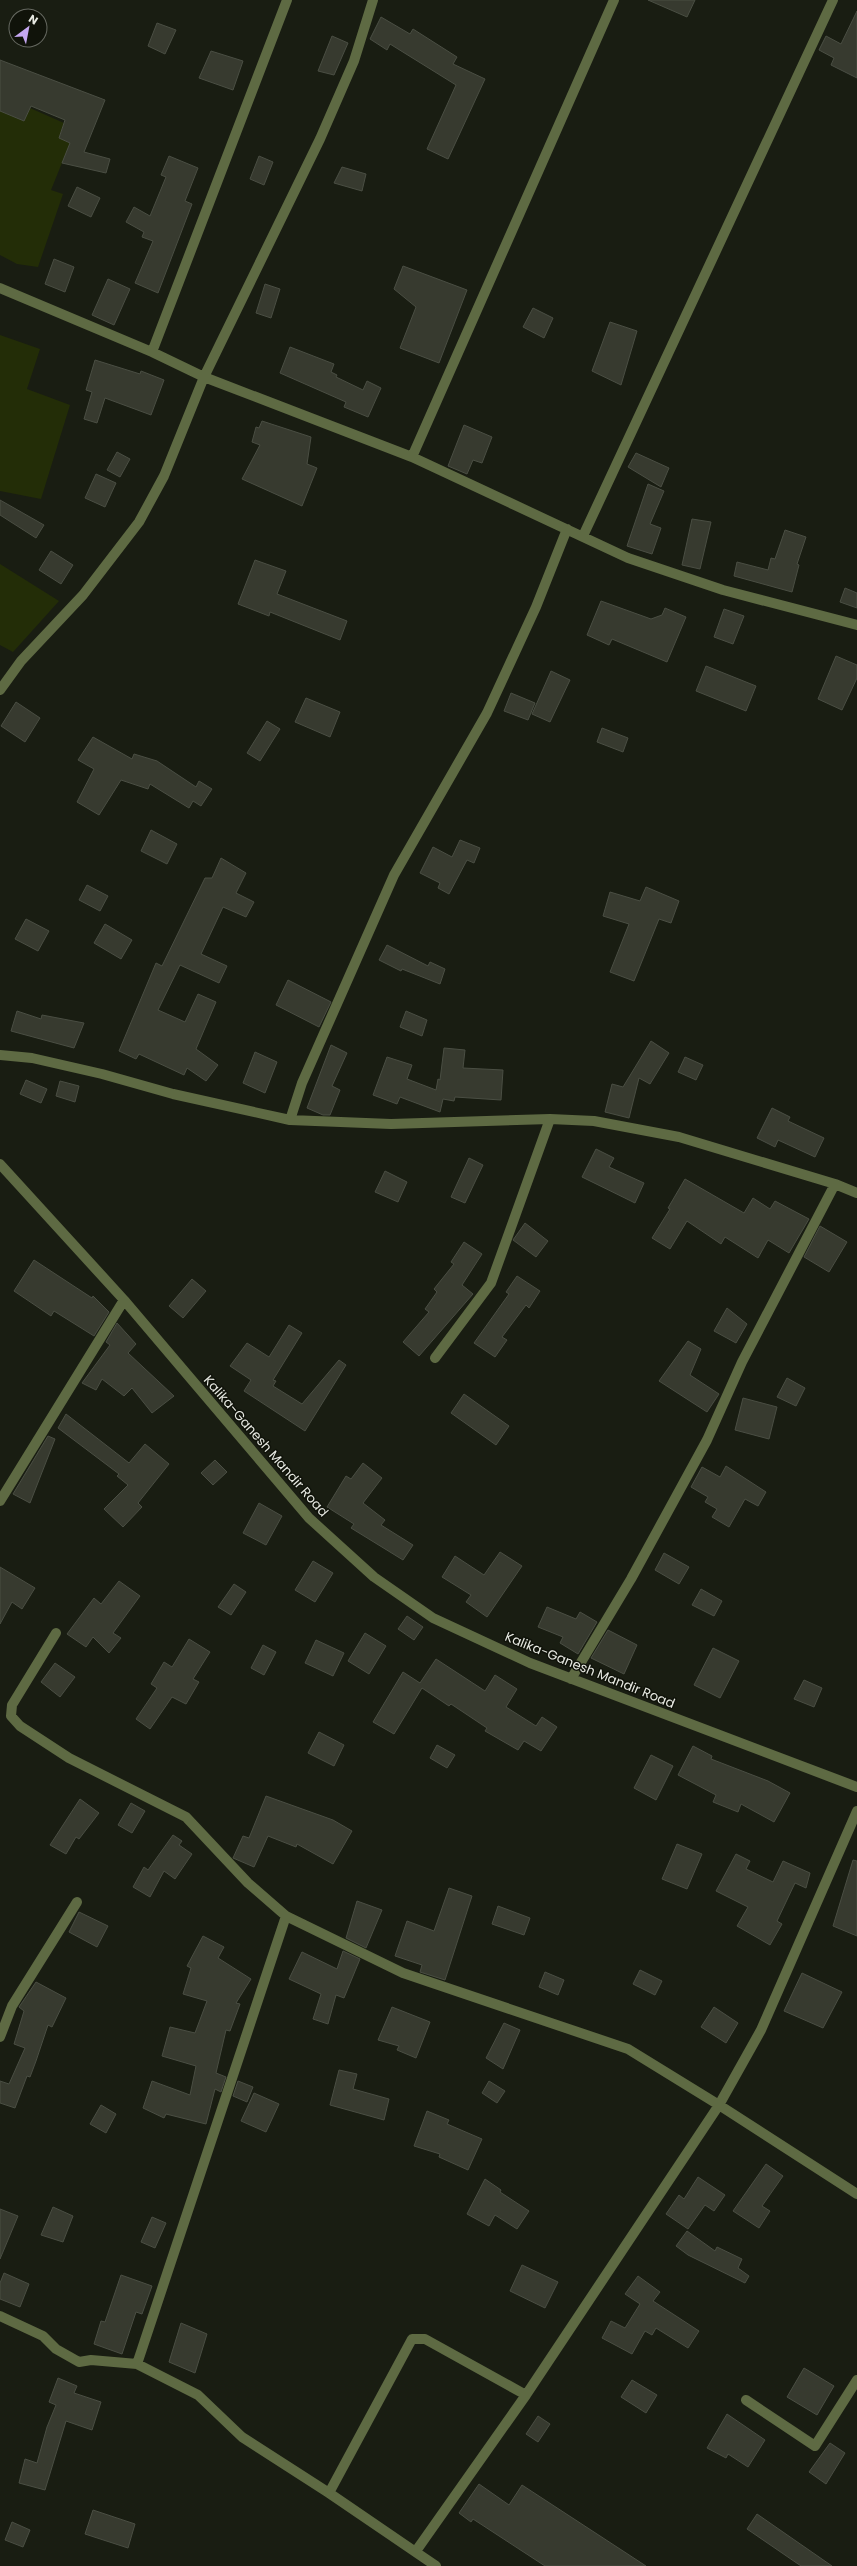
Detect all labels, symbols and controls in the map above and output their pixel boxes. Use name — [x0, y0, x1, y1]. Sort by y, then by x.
north arrow — [8, 8, 48, 48]
text: N — [26, 11, 41, 28]
street label: Kalika-Ganesh Mandir Road — [199, 1371, 333, 1521]
street label: Kalika-Ganesh Mandir Road — [502, 1627, 678, 1713]

